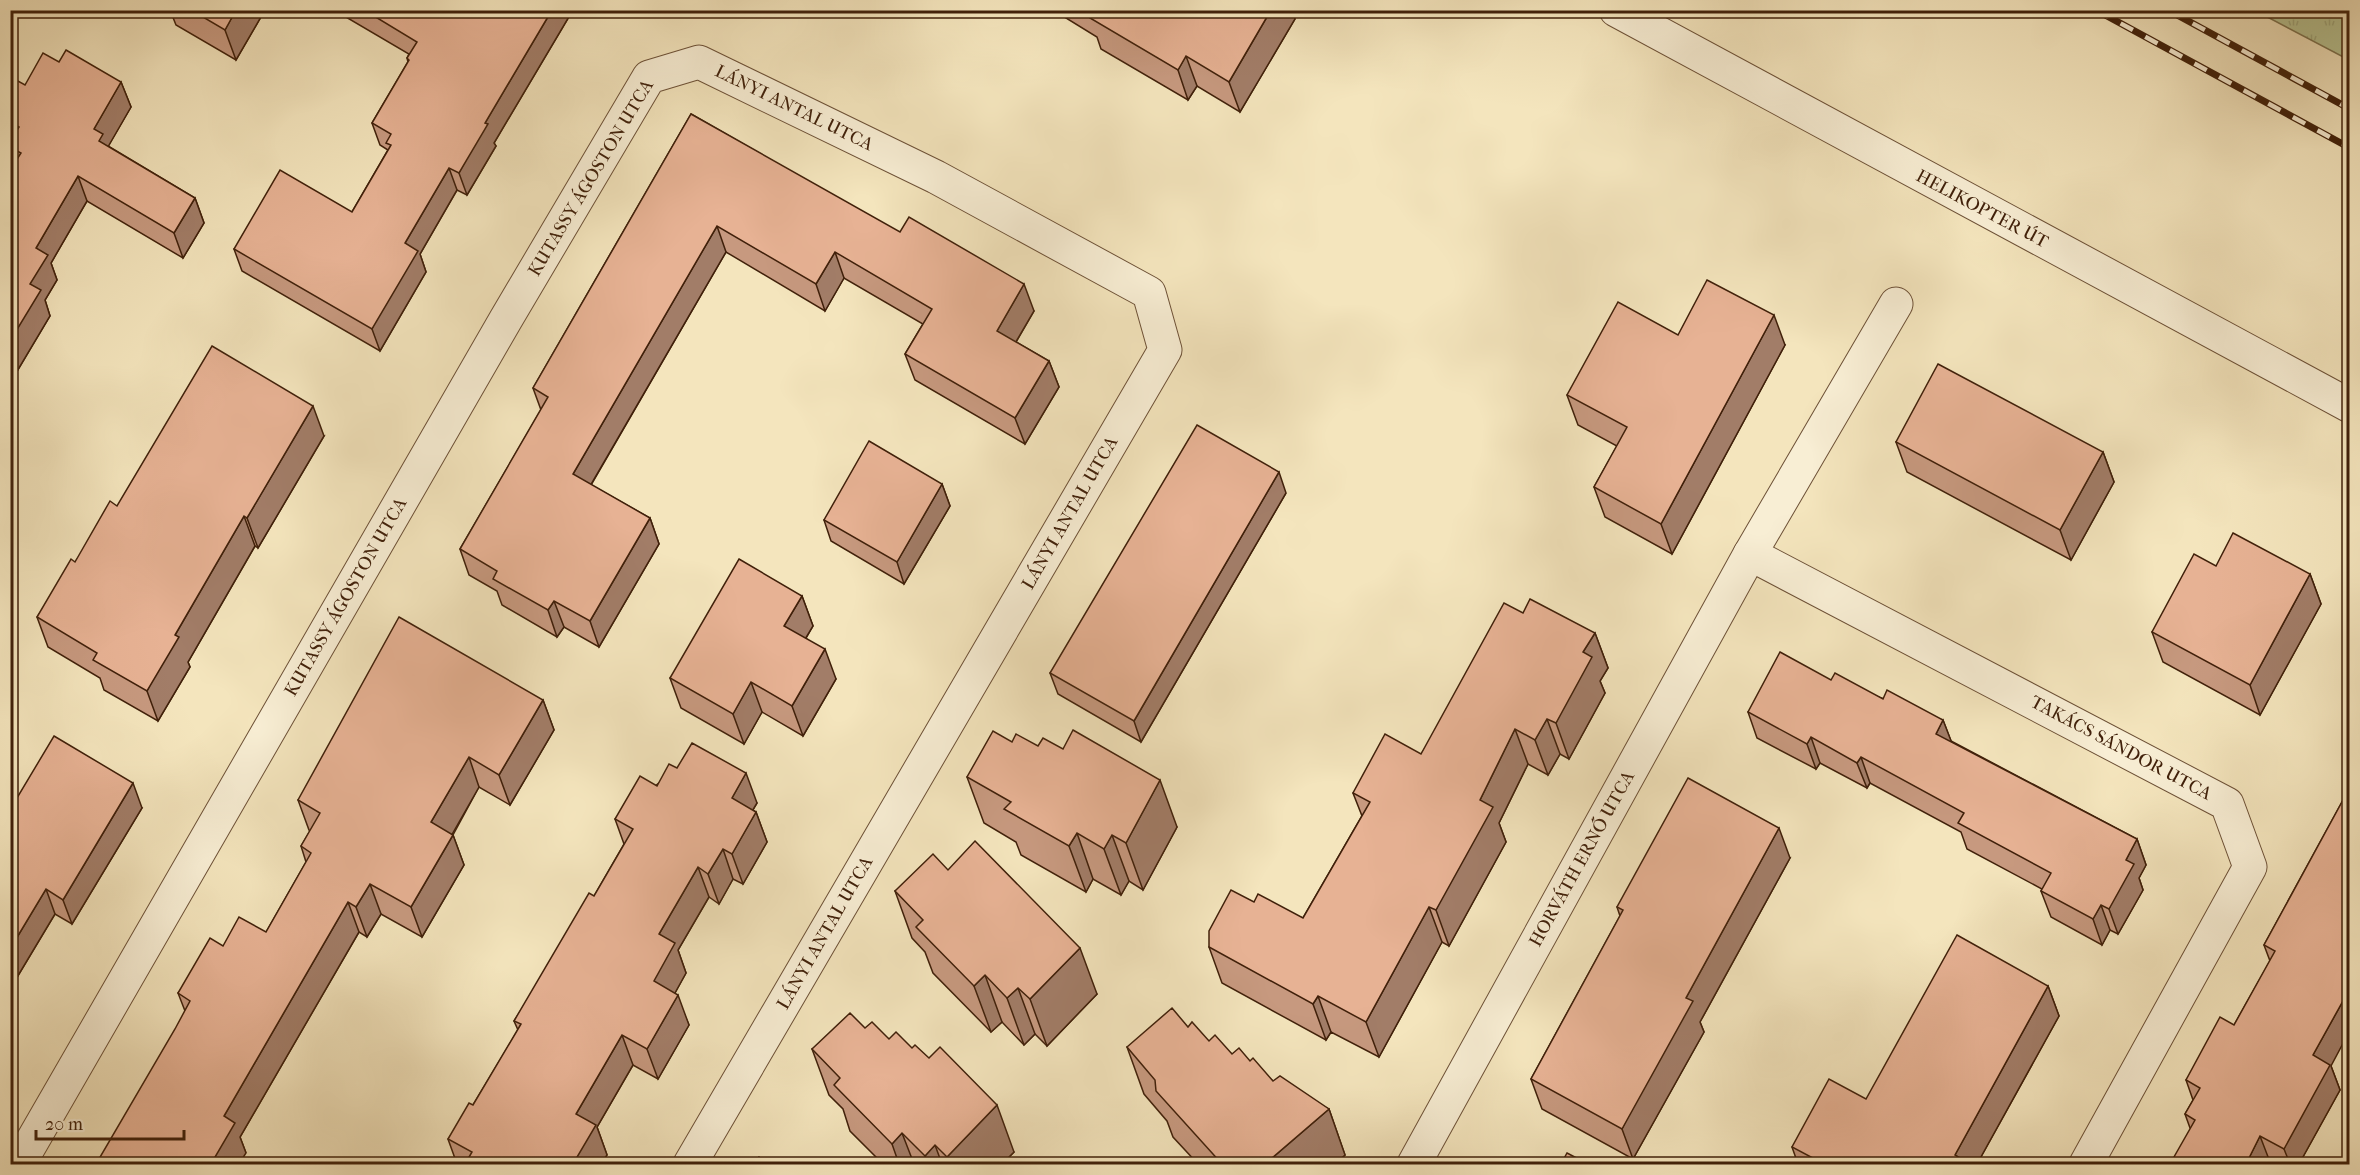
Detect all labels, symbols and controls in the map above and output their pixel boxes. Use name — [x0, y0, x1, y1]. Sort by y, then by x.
street label: LÁNYI ANTAL UTCA — [712, 60, 877, 156]
street label: KUTASSY ÁGOSTON UTCA — [523, 75, 658, 280]
street label: HELIKOPTER ÚT — [1912, 164, 2053, 253]
street label: LÁNYI ANTAL UTCA — [1017, 432, 1123, 593]
street label: KUTASSY ÁGOSTON UTCA — [280, 493, 412, 700]
street label: TAKÁCS SÁNDOR UTCA — [2027, 690, 2216, 805]
street label: HORVÁTH ERNŐ UTCA — [1523, 766, 1639, 950]
street label: LÁNYI ANTAL UTCA — [772, 852, 878, 1013]
scale bar — [36, 1103, 184, 1141]
text: 20 m — [45, 1114, 83, 1135]

